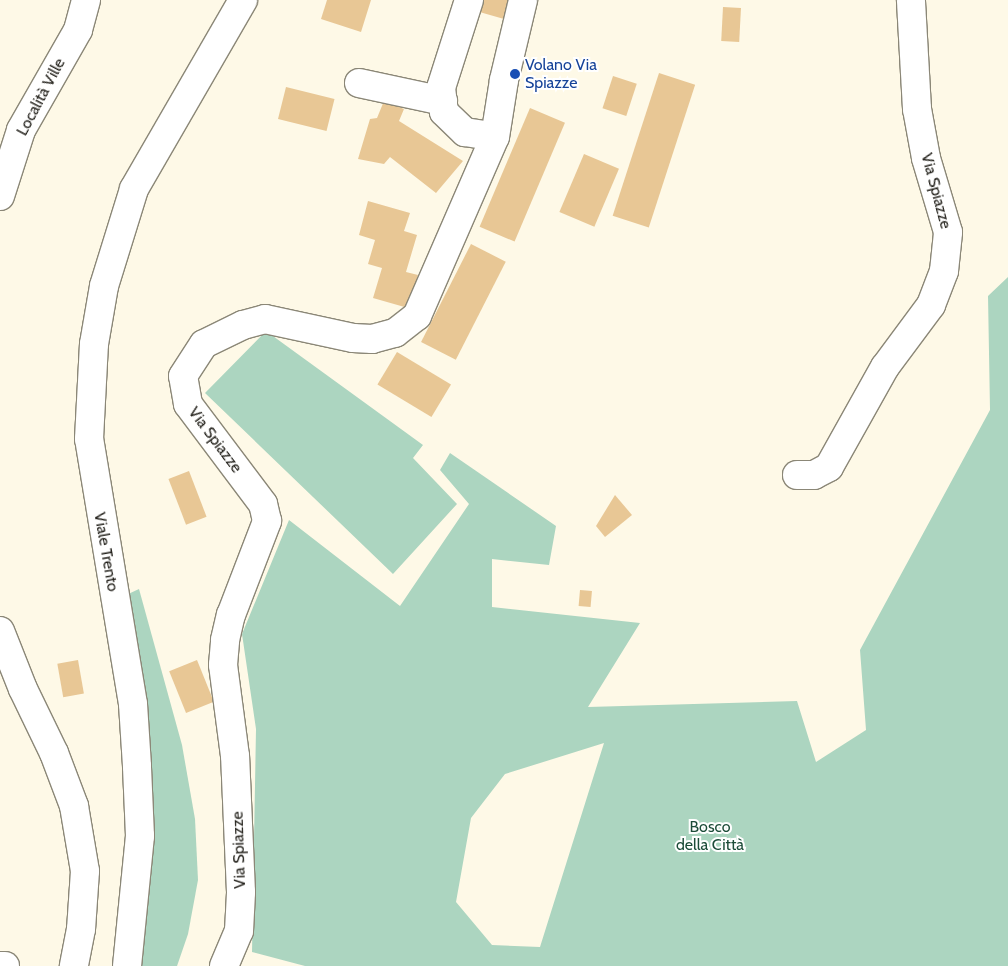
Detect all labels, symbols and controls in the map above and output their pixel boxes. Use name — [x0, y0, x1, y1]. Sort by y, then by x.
street label: Località Ville — [13, 55, 69, 139]
place label: Volano Via Spiazze — [525, 55, 597, 93]
marker: Volano Via Spiazze — [509, 68, 521, 80]
street label: Via Spiazze — [917, 151, 955, 231]
street label: Via Spiazze — [184, 403, 246, 477]
street label: Viale Trento — [90, 511, 122, 593]
street label: Via Spiazze — [228, 811, 250, 889]
park label: Bosco della Città — [676, 817, 744, 855]

